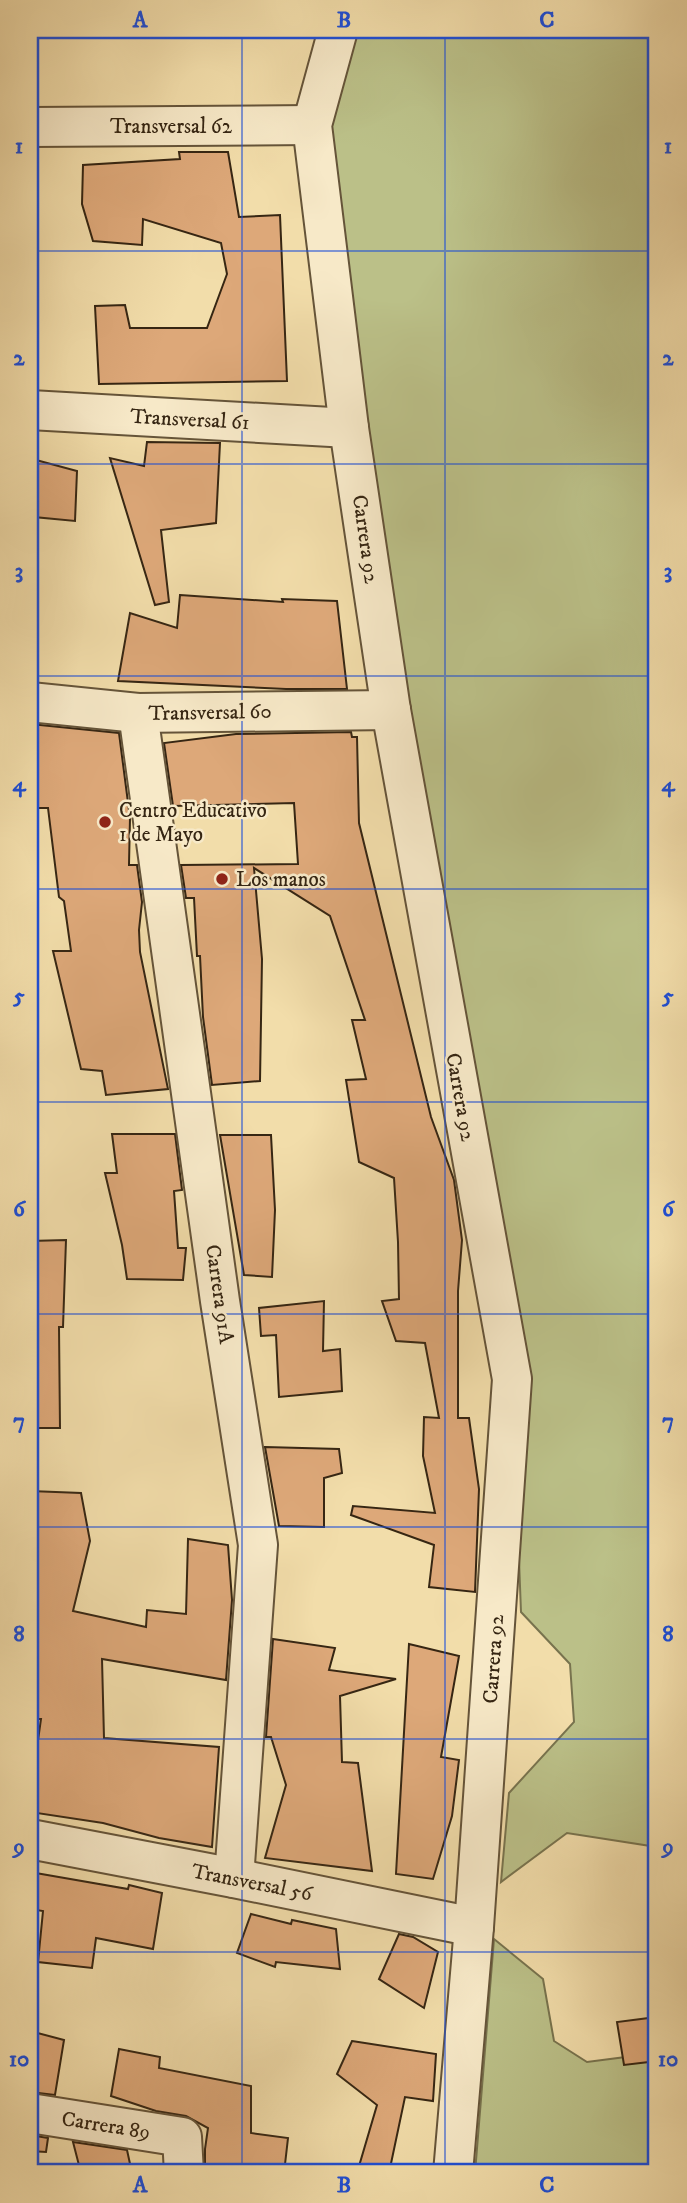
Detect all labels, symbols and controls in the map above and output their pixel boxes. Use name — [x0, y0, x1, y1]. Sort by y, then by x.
text: A — [132, 6, 149, 35]
text: B — [337, 6, 351, 35]
text: C — [539, 6, 555, 35]
street label: Transversal 62 — [110, 114, 233, 140]
text: 1 — [15, 132, 23, 161]
text: 1 — [664, 132, 672, 161]
text: 2 — [13, 344, 25, 373]
text: 2 — [662, 344, 674, 373]
street label: Transversal 61 — [130, 404, 250, 436]
street label: Carrera 92 — [346, 493, 384, 586]
text: 3 — [15, 557, 23, 586]
text: 3 — [664, 557, 672, 586]
street label: Transversal 60 — [148, 699, 272, 727]
text: 4 — [12, 770, 27, 799]
text: 4 — [661, 770, 676, 799]
place label: Centro Educativo 1 de Mayo — [119, 798, 267, 848]
marker: Centro Educativo 1 de Mayo — [97, 814, 113, 830]
place label: Los manos — [236, 867, 326, 893]
marker: Los manos — [214, 871, 230, 887]
text: 5 — [12, 982, 25, 1011]
text: 5 — [661, 982, 674, 1011]
street label: Carrera 92 — [439, 1051, 481, 1144]
text: 6 — [13, 1195, 27, 1224]
text: 6 — [662, 1195, 676, 1224]
street label: Carrera 91A — [199, 1243, 239, 1346]
text: 7 — [13, 1407, 25, 1436]
text: 7 — [662, 1407, 674, 1436]
street label: Carrera 92 — [478, 1613, 510, 1704]
text: 8 — [13, 1620, 25, 1649]
text: 8 — [662, 1620, 674, 1649]
text: 9 — [11, 1833, 25, 1862]
text: 9 — [660, 1833, 674, 1862]
street label: Transversal 56 — [189, 1859, 315, 1908]
text: 10 — [9, 2045, 29, 2074]
text: 10 — [658, 2045, 678, 2074]
street label: Carrera 89 — [60, 2106, 152, 2146]
text: A — [132, 2171, 149, 2200]
text: B — [337, 2171, 351, 2200]
text: C — [539, 2171, 555, 2200]

